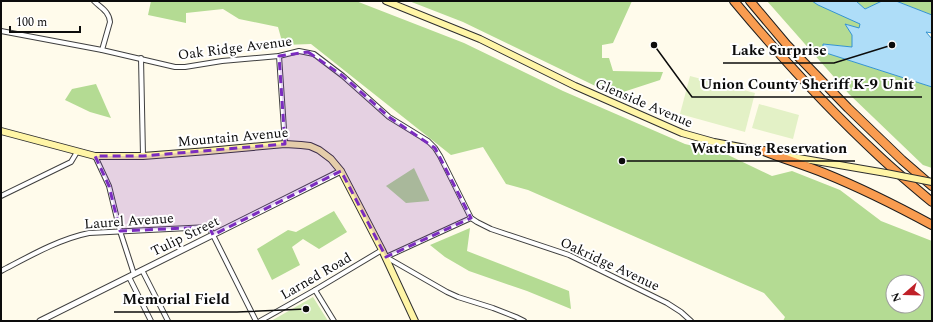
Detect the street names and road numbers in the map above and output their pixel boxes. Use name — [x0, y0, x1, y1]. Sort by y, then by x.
street label: Oak Ridge Avenue — [177, 31, 293, 65]
street label: Glenside Avenue — [592, 73, 696, 133]
street label: Mountain Avenue — [177, 122, 289, 152]
street label: Laurel Avenue — [84, 207, 175, 235]
street label: Tulip Street — [147, 210, 223, 262]
street label: Oakridge Avenue — [557, 232, 663, 296]
street label: Larned Road — [277, 247, 356, 305]

